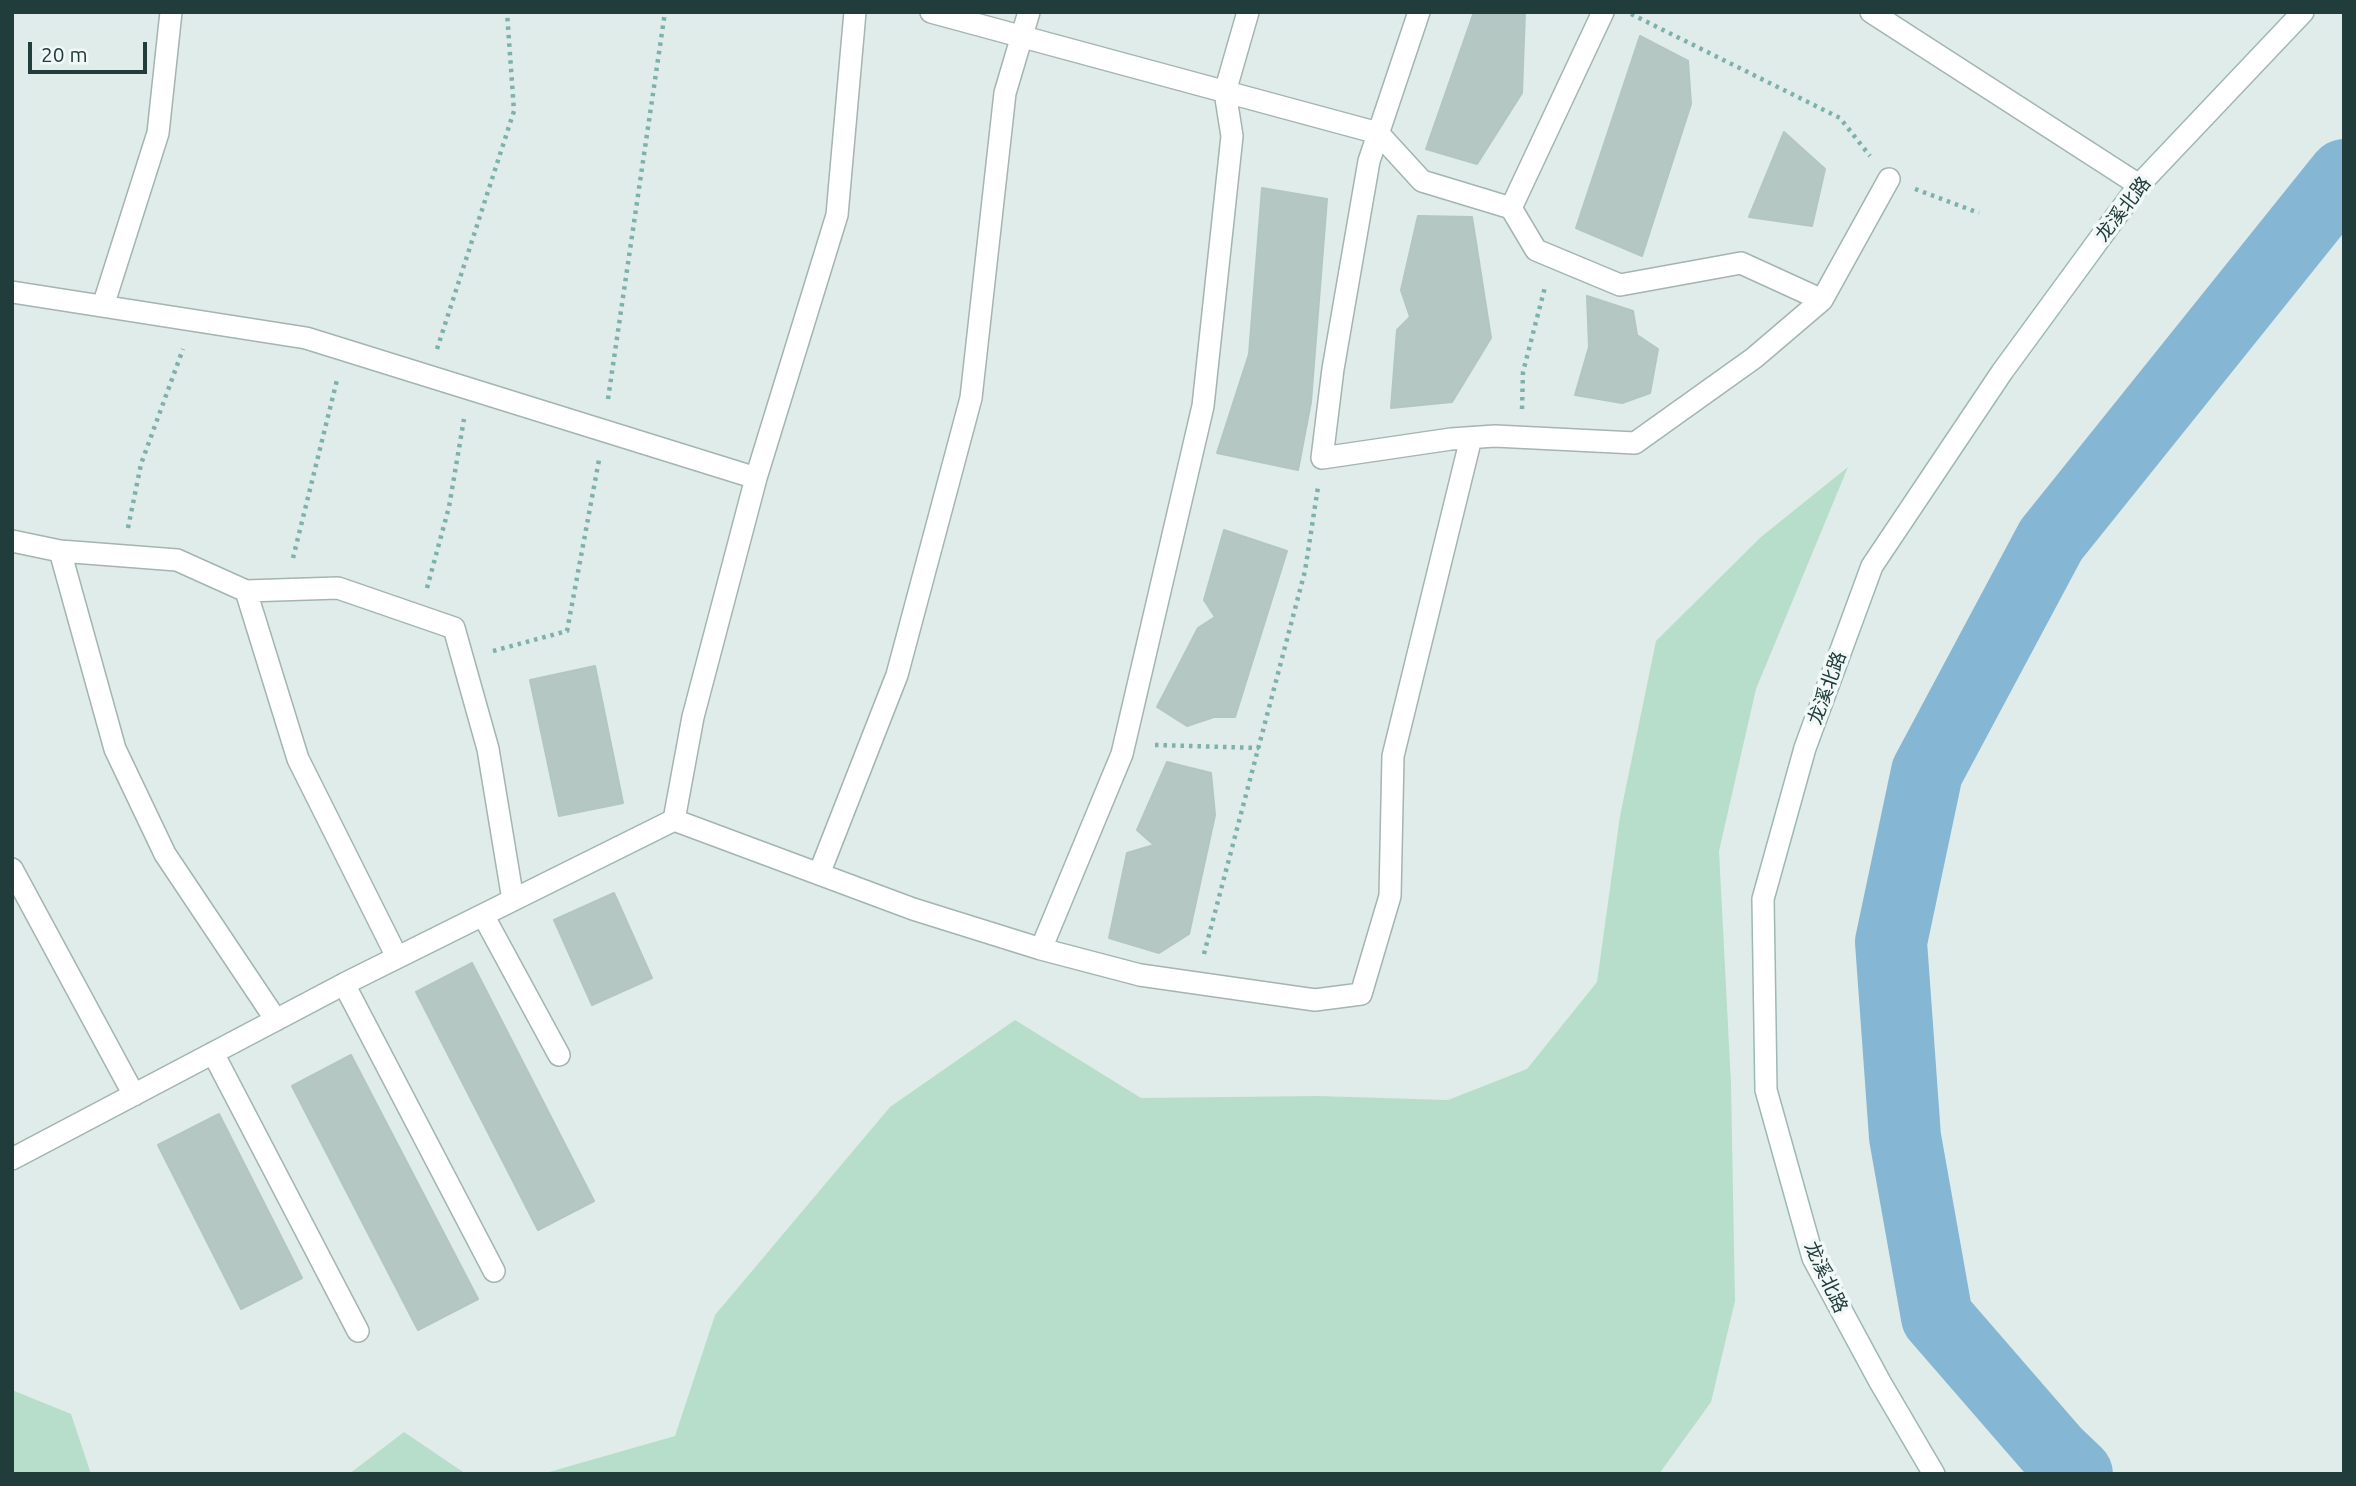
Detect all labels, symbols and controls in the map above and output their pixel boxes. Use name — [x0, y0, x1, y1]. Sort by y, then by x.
scale bar — [32, 28, 150, 72]
text: 20 m — [41, 42, 88, 66]
street label: 龙溪北路 — [2091, 172, 2155, 246]
street label: 龙溪北路 — [1803, 648, 1851, 728]
street label: 龙溪北路 — [1800, 1238, 1852, 1316]

